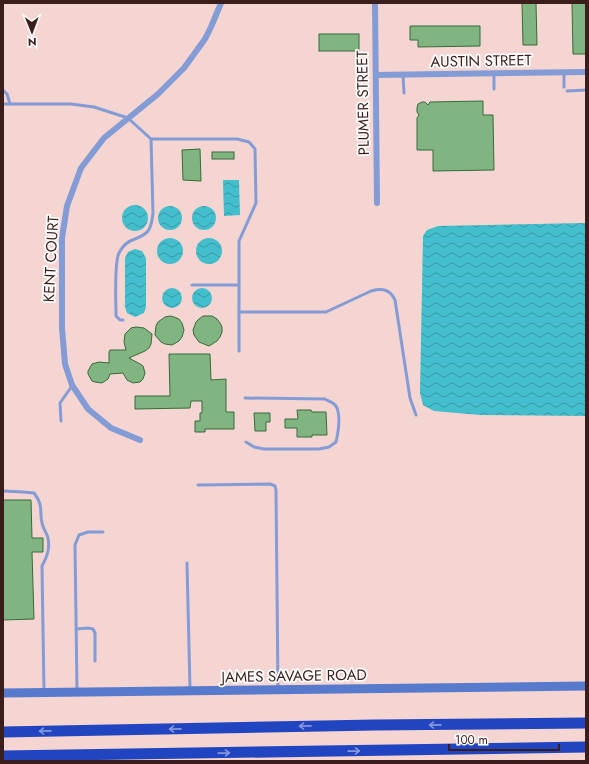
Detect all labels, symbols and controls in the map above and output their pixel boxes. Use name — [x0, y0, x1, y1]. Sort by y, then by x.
north arrow — [12, 12, 52, 52]
text: N — [28, 34, 37, 50]
street label: AUSTIN STREET — [430, 49, 532, 73]
street label: PLUMER STREET — [351, 50, 375, 156]
street label: KENT COURT — [38, 215, 64, 303]
street label: JAMES SAVAGE ROAD — [219, 664, 367, 688]
one-way arrow — [429, 721, 442, 729]
one-way arrow — [299, 723, 312, 730]
one-way arrow — [169, 725, 182, 733]
scale bar — [449, 726, 559, 752]
one-way arrow — [39, 727, 52, 735]
text: 100 m — [455, 731, 488, 749]
one-way arrow — [347, 747, 360, 755]
one-way arrow — [217, 749, 230, 757]

